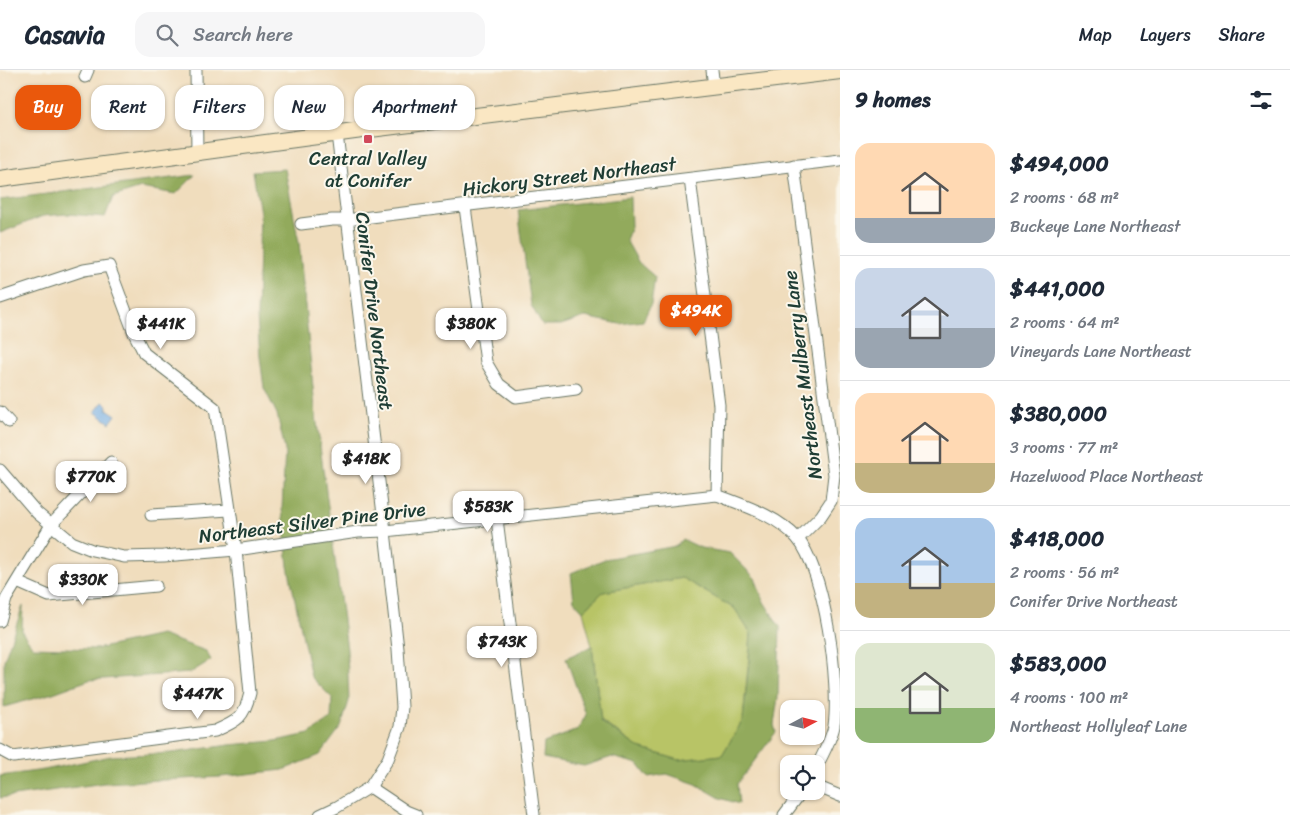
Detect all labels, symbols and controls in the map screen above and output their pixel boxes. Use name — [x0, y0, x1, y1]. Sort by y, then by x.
search box — [135, 12, 485, 57]
text: Casavia — [25, 14, 105, 56]
text: Search here — [193, 18, 293, 51]
text: Map — [1079, 19, 1112, 51]
text: Layers — [1140, 19, 1191, 51]
text: Share — [1219, 19, 1265, 51]
icon: search — [153, 21, 181, 49]
text: 9 homes — [855, 81, 931, 119]
chip: Buy — [15, 85, 81, 130]
chip: Rent — [91, 85, 165, 130]
chip: Filters — [175, 85, 264, 130]
chip: New — [274, 85, 344, 130]
chip: Apartment — [354, 85, 475, 130]
icon: filters — [1247, 86, 1275, 114]
marker: Central Valley at Conifer — [362, 133, 374, 145]
place label: Central Valley at Conifer — [309, 142, 427, 197]
text: $494,000 — [1010, 145, 1109, 183]
street label: Hickory Street Northeast — [460, 147, 679, 206]
icon: home — [895, 163, 955, 223]
text: 2 rooms · 68 m² — [1010, 183, 1119, 212]
street label: Conifer Drive Northeast — [346, 210, 403, 412]
text: Buckeye Lane Northeast — [1010, 212, 1181, 241]
street label: Northeast Mulberry Lane — [773, 268, 832, 481]
text: $441,000 — [1010, 270, 1105, 308]
icon: home — [895, 288, 955, 348]
pin: $494K — [661, 294, 731, 337]
text: $494K — [671, 296, 721, 325]
pin: $441K — [126, 308, 196, 350]
pin: $380K — [436, 308, 506, 350]
text: 2 rooms · 64 m² — [1010, 308, 1120, 337]
text: $441K — [137, 309, 185, 338]
text: $380K — [446, 309, 496, 338]
text: Vineyards Lane Northeast — [1010, 337, 1192, 366]
text: $380,000 — [1010, 395, 1107, 433]
icon: home — [895, 413, 955, 473]
text: 3 rooms · 77 m² — [1010, 433, 1118, 462]
pin: $418K — [331, 442, 401, 485]
text: $418K — [342, 444, 390, 473]
pin: $770K — [56, 460, 126, 503]
text: $770K — [67, 462, 115, 491]
text: Hazelwood Place Northeast — [1010, 462, 1204, 491]
pin: $583K — [453, 490, 523, 533]
street label: Northeast Silver Pine Drive — [197, 492, 427, 553]
text: $583K — [464, 492, 512, 521]
text: $418,000 — [1010, 520, 1104, 558]
icon: home — [895, 538, 955, 598]
text: 2 rooms · 56 m² — [1010, 558, 1119, 587]
pin: $330K — [48, 564, 118, 606]
text: $330K — [59, 565, 107, 594]
text: Conifer Drive Northeast — [1010, 587, 1178, 616]
pin: $743K — [467, 626, 537, 668]
text: $743K — [478, 627, 526, 656]
text: $583,000 — [1010, 645, 1107, 683]
icon: home — [895, 663, 955, 723]
pin: $447K — [163, 678, 233, 720]
text: $447K — [173, 679, 223, 708]
text: 4 rooms · 100 m² — [1010, 683, 1128, 712]
north arrow — [780, 700, 825, 745]
map controls — [780, 700, 825, 800]
text: Northeast Hollyleaf Lane — [1010, 712, 1187, 741]
button: locate — [780, 755, 825, 800]

